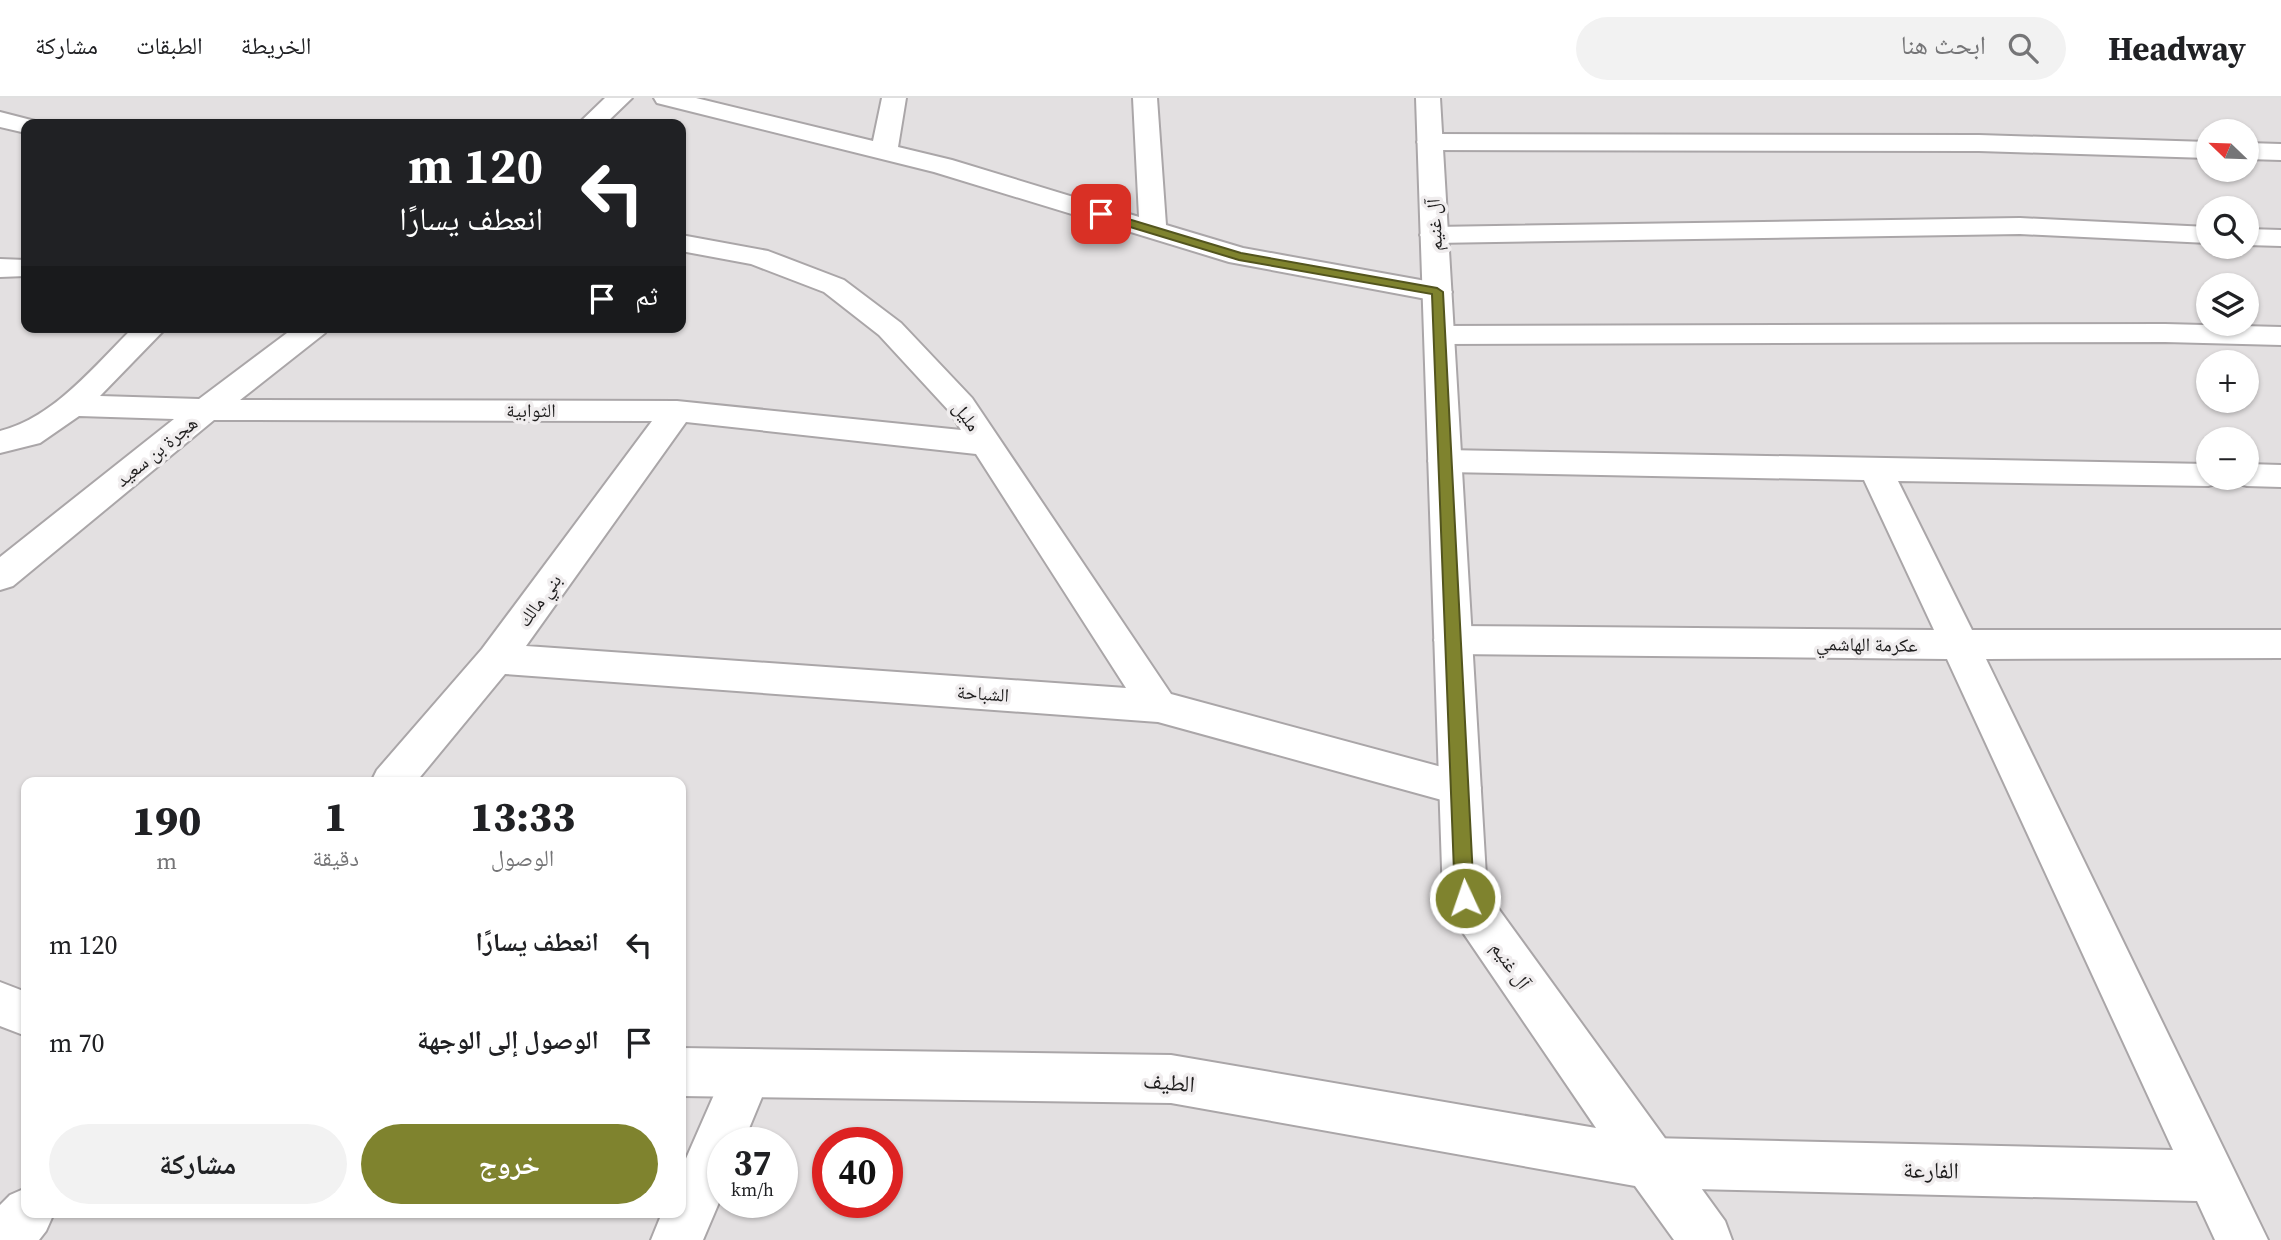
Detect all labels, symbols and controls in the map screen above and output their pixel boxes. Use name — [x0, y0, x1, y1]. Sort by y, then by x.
search box — [1576, 17, 2066, 80]
text: Headway — [2108, 26, 2246, 71]
text: ابحث هنا — [1901, 27, 1986, 63]
text: مشاركة — [35, 29, 98, 62]
text: الطبقات — [136, 29, 203, 62]
text: الخريطة — [241, 29, 311, 62]
icon: search — [2004, 29, 2042, 67]
north arrow — [2196, 119, 2259, 182]
map controls — [2196, 119, 2259, 490]
text: 120 m — [408, 132, 543, 199]
icon: left — [567, 147, 658, 238]
pin — [1071, 184, 1131, 244]
icon: arrive — [1082, 195, 1120, 233]
button: search — [2196, 196, 2259, 259]
text: انعطف يسارًا — [399, 197, 543, 241]
street label: آل غنيم — [1420, 197, 1448, 252]
button: layers — [2196, 273, 2259, 336]
text: ثم — [635, 278, 658, 314]
icon: arrive — [583, 280, 621, 318]
button: + — [2196, 350, 2259, 413]
street label: مليل — [947, 396, 987, 436]
street label: الثوابية — [506, 397, 556, 423]
street label: هجرة بن سعيد — [109, 410, 203, 492]
button: − — [2196, 427, 2259, 490]
street label: بني مالك — [511, 568, 569, 633]
street label: عكرمة الهاشمي — [1816, 630, 1918, 661]
street label: الشباحة — [956, 678, 1010, 708]
text: 1 — [324, 787, 347, 845]
text: 13:33 — [470, 787, 575, 845]
text: 190 — [132, 791, 201, 849]
text: دقيقة — [312, 842, 359, 874]
text: الوصول — [491, 842, 554, 874]
text: m — [156, 845, 177, 877]
position arrow — [1428, 861, 1502, 935]
text: انعطف يسارًا — [476, 924, 599, 960]
icon: left — [620, 926, 658, 964]
text: 120 m — [49, 927, 118, 963]
street label: آل غنيم — [1485, 936, 1537, 995]
text: الوصول إلى الوجهة — [417, 1022, 599, 1058]
icon: arrive — [620, 1024, 658, 1062]
text: 70 m — [49, 1025, 105, 1061]
street label: الطيف — [1142, 1064, 1196, 1100]
button: مشاركة — [49, 1124, 347, 1204]
button: خروج — [361, 1124, 658, 1204]
speed limit sign: 40 — [812, 1127, 903, 1218]
text: 37 — [734, 1139, 771, 1187]
street label: الفارعة — [1903, 1154, 1959, 1186]
text: km/h — [731, 1177, 774, 1202]

